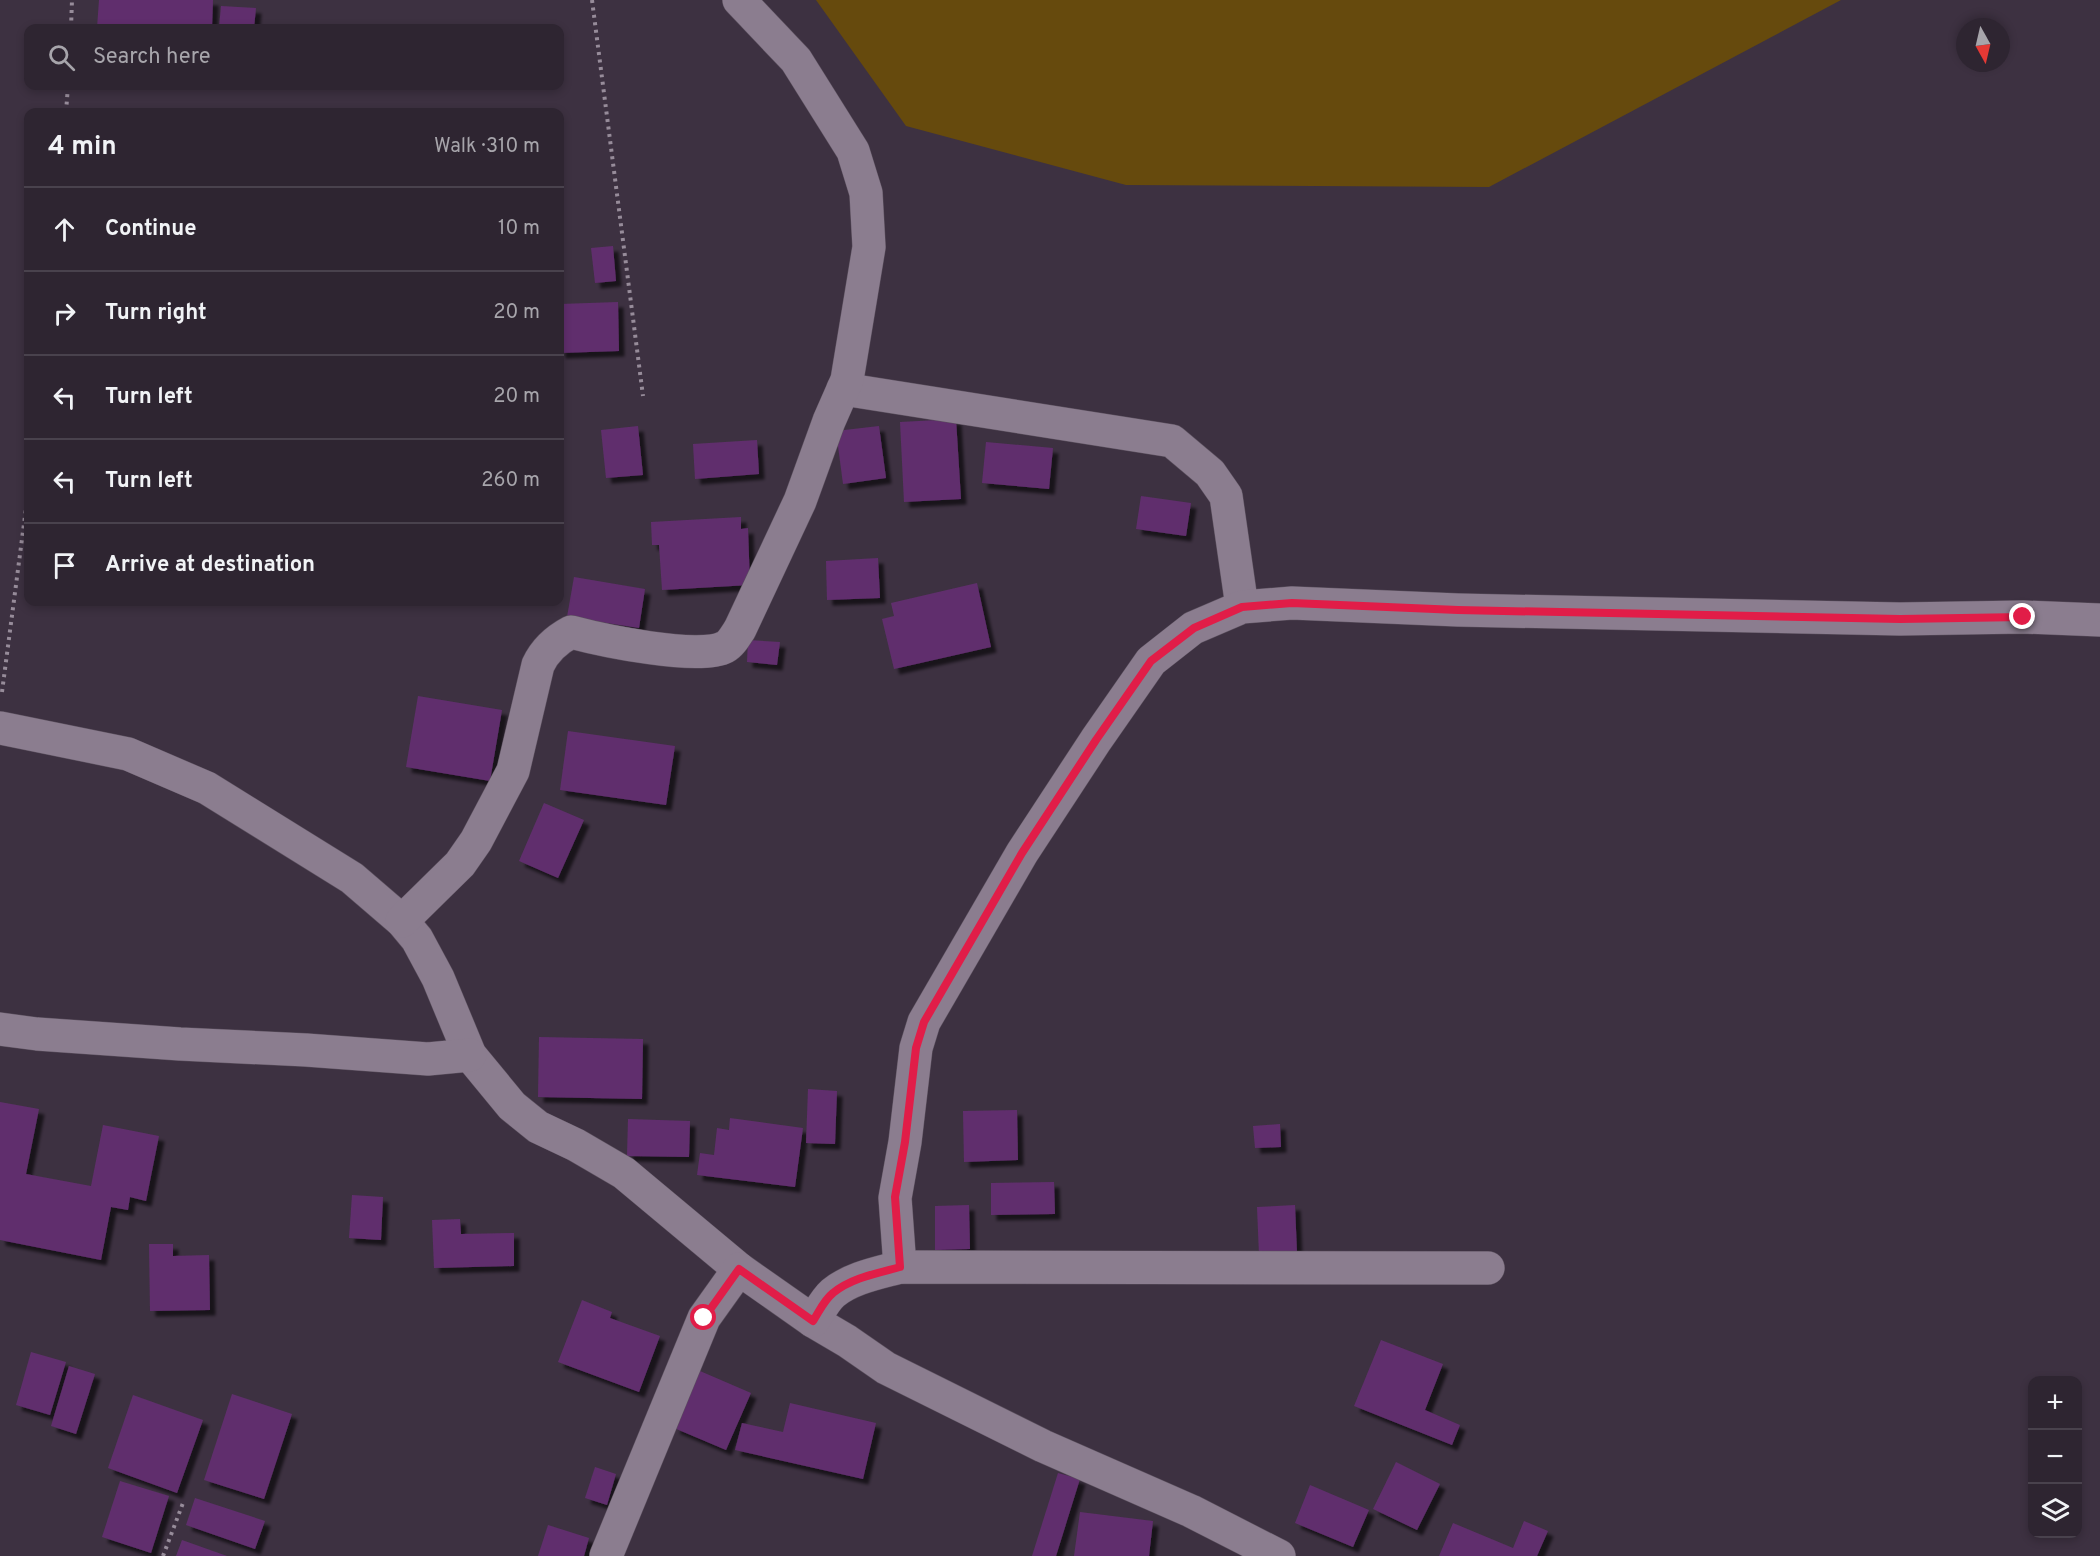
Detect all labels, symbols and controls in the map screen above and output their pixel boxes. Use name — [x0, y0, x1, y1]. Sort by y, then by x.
north arrow — [1956, 18, 2010, 72]
search box — [24, 24, 564, 90]
icon: search — [45, 41, 78, 74]
text: Search here — [93, 44, 211, 71]
text: 4 min — [48, 131, 117, 164]
text: Walk · 310 m — [434, 134, 540, 160]
icon: ahead — [48, 213, 81, 246]
text: Continue — [105, 216, 196, 243]
text: 10 m — [498, 216, 540, 242]
icon: right — [48, 297, 81, 330]
text: Turn right — [105, 300, 207, 327]
text: 20 m — [493, 300, 540, 326]
icon: left — [48, 381, 81, 414]
text: Turn left — [105, 384, 193, 411]
text: 20 m — [493, 384, 540, 410]
icon: left — [48, 465, 81, 498]
text: Turn left — [105, 468, 193, 495]
text: 260 m — [481, 468, 540, 494]
icon: arrive — [48, 549, 81, 582]
text: Arrive at destination — [105, 552, 315, 579]
route end — [2009, 603, 2035, 629]
route start — [690, 1304, 716, 1330]
map controls — [2028, 1376, 2082, 1538]
button: + — [2028, 1376, 2082, 1430]
button: − — [2028, 1430, 2082, 1484]
button: layers — [2028, 1484, 2082, 1538]

